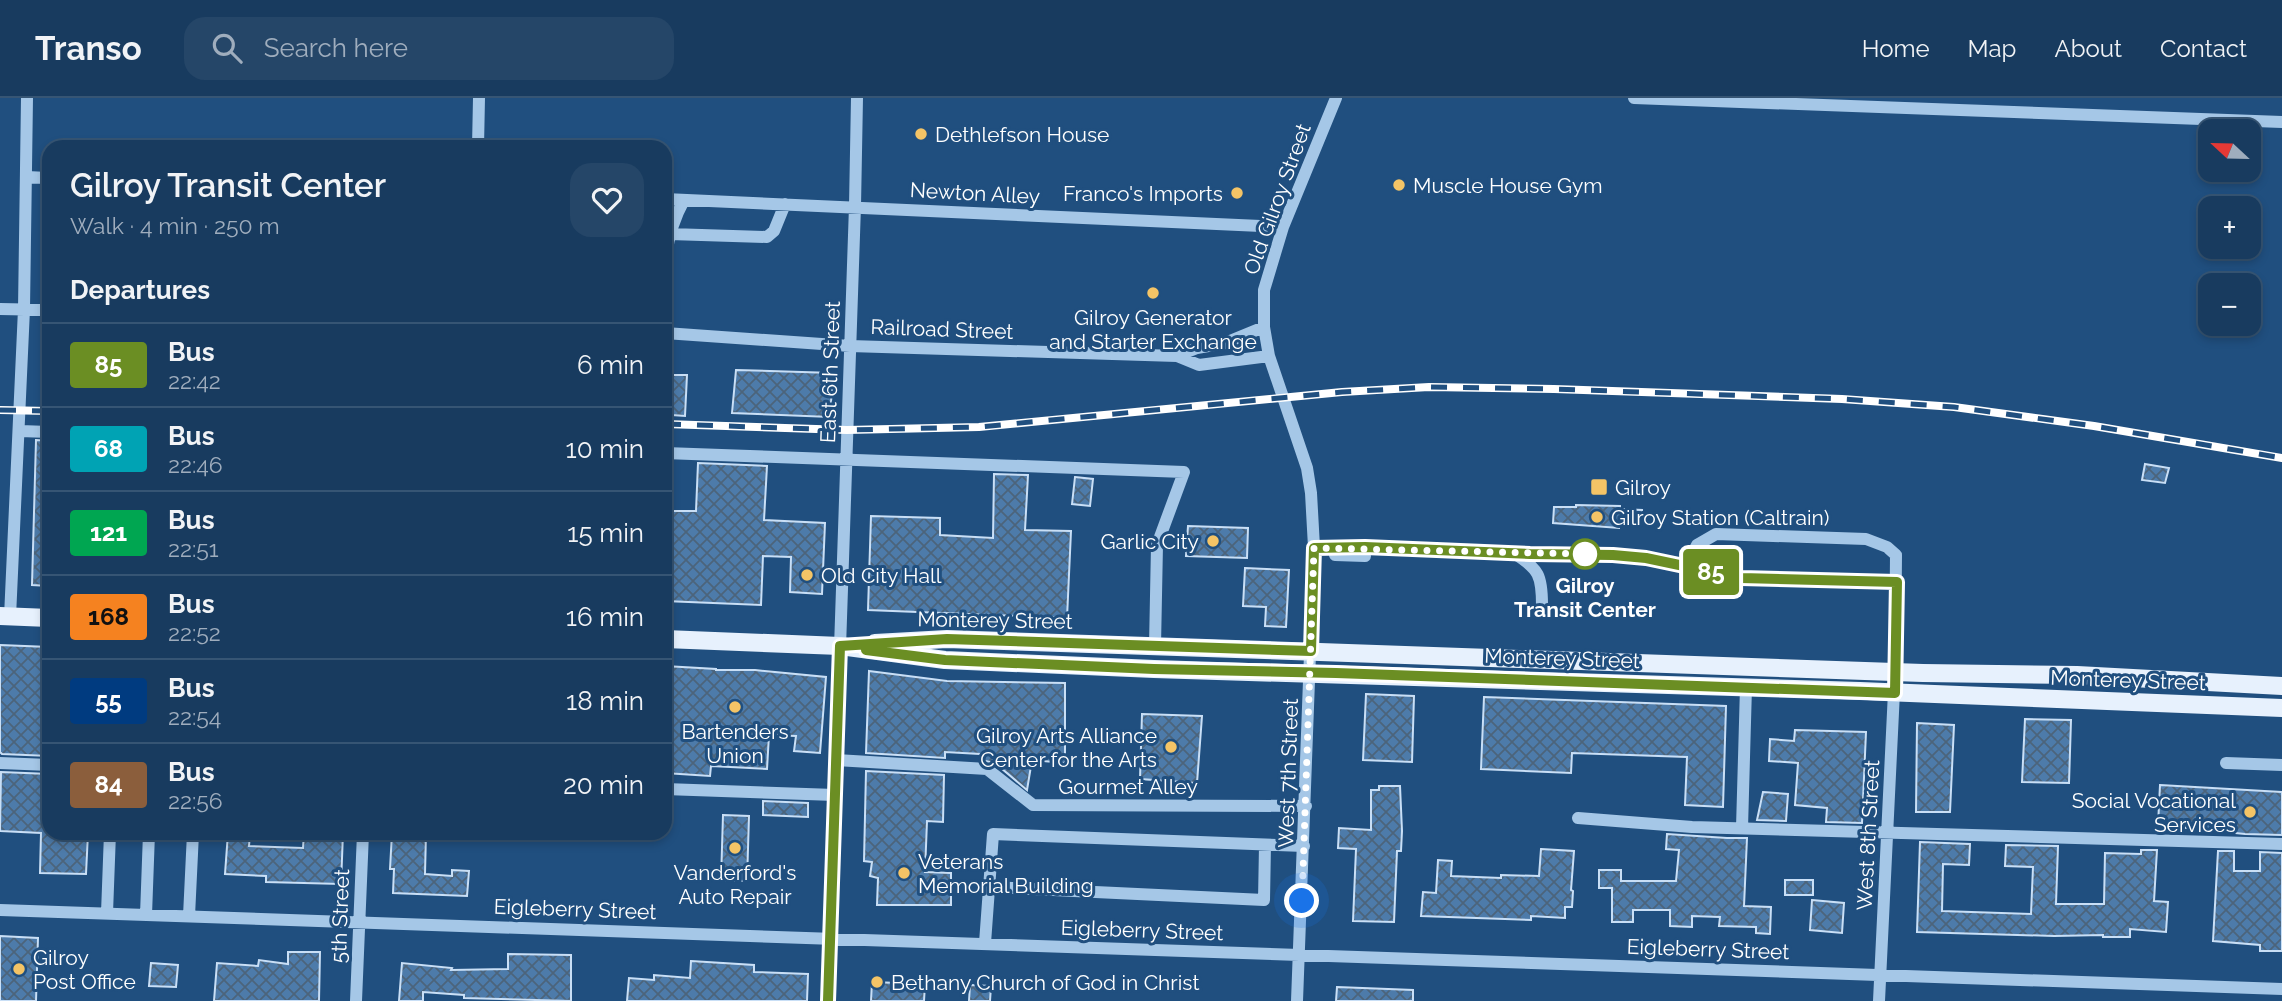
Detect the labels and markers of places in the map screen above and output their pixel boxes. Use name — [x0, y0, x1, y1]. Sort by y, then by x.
place label: Dethlefson House — [935, 122, 1109, 147]
marker: Dethlefson House — [913, 126, 929, 142]
place label: Muscle House Gym — [1413, 173, 1603, 198]
marker: Muscle House Gym — [1391, 177, 1407, 193]
place label: Franco's Imports — [1063, 181, 1223, 206]
marker: Franco's Imports — [1229, 185, 1245, 201]
marker: Gilroy Generator and Starter Exchange — [1145, 285, 1161, 301]
place label: Gilroy Generator and Starter Exchange — [1049, 305, 1257, 354]
place label: Gilroy — [1615, 475, 1671, 500]
marker: Gilroy — [1589, 477, 1609, 497]
place label: Gilroy Station (Caltrain) — [1611, 505, 1829, 530]
marker: Gilroy Station (Caltrain) — [1589, 509, 1605, 525]
place label: Garlic City — [1101, 529, 1199, 554]
marker: Garlic City — [1205, 533, 1221, 549]
marker: Gilroy Transit Center — [1570, 539, 1600, 569]
place label: Old City Hall — [821, 563, 942, 588]
marker: Old City Hall — [799, 567, 815, 583]
place label: Gilroy Transit Center — [1514, 573, 1656, 622]
marker: Bartenders Union — [727, 699, 743, 715]
place label: Bartenders Union — [681, 719, 789, 768]
place label: Gilroy Arts Alliance Center for the Arts — [976, 723, 1157, 772]
marker: Gilroy Arts Alliance Center for the Arts — [1163, 739, 1179, 755]
place label: Social Vocational Services — [2072, 788, 2236, 837]
marker: Social Vocational Services — [2242, 804, 2258, 820]
marker: Vanderford's Auto Repair — [727, 840, 743, 856]
place label: Veterans Memorial Building — [918, 849, 1094, 898]
place label: Vanderford's Auto Repair — [674, 860, 796, 909]
marker: Veterans Memorial Building — [896, 865, 912, 881]
place label: Gilroy Post Office — [33, 945, 136, 994]
marker: Gilroy Post Office — [11, 961, 27, 977]
place label: Bethany Church of God in Christ — [891, 970, 1199, 995]
marker: Bethany Church of God in Christ — [869, 974, 885, 990]

